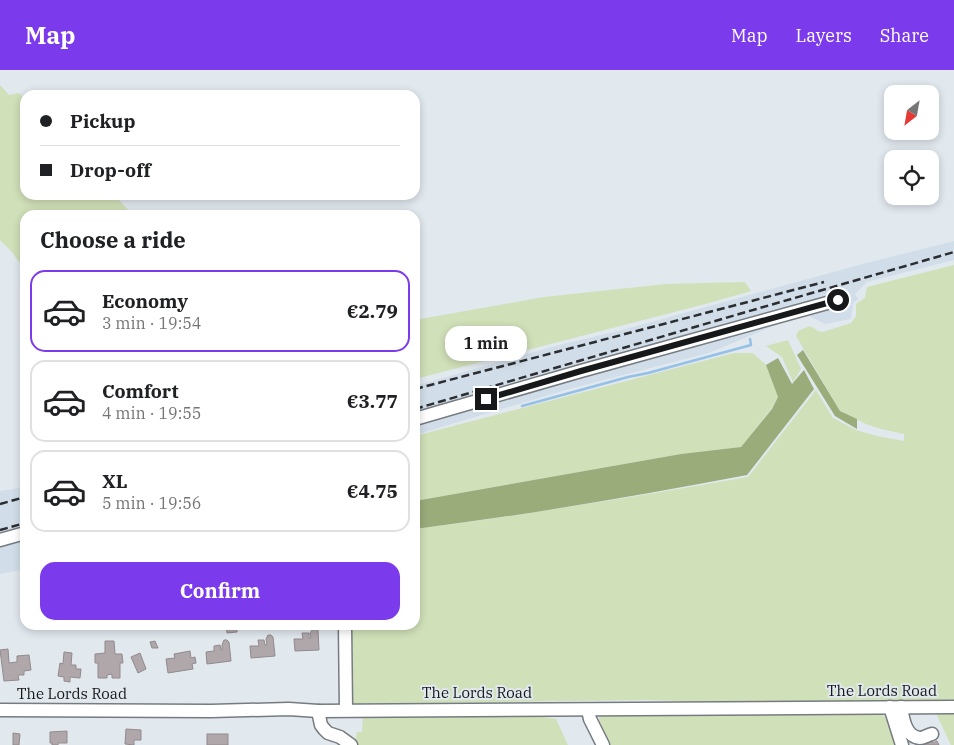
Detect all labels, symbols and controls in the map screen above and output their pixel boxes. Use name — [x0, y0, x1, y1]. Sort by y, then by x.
text: Map — [25, 19, 75, 51]
text: Map — [731, 24, 768, 47]
text: Layers — [796, 24, 852, 47]
text: Share — [880, 24, 929, 47]
north arrow — [884, 85, 939, 140]
map controls — [884, 85, 939, 205]
text: Pickup — [70, 109, 135, 133]
button: locate — [884, 150, 939, 205]
text: Drop-off — [70, 158, 151, 182]
text: Choose a ride — [40, 225, 186, 254]
icon: car — [42, 289, 87, 334]
text: Economy — [102, 289, 188, 313]
route start — [827, 289, 849, 311]
text: €2.79 — [347, 299, 398, 323]
text: 3 min · 19:54 — [102, 313, 201, 333]
callout: 1 min — [445, 326, 527, 362]
text: 1 min — [464, 333, 508, 353]
icon: car — [42, 379, 87, 424]
text: Comfort — [102, 379, 179, 403]
route end — [475, 388, 497, 410]
text: €3.77 — [347, 389, 398, 413]
text: 4 min · 19:55 — [102, 403, 201, 423]
icon: car — [42, 469, 87, 514]
text: XL — [102, 469, 128, 493]
text: €4.75 — [347, 479, 398, 503]
text: 5 min · 19:56 — [102, 493, 201, 513]
button: Confirm — [40, 562, 400, 620]
street label: The Lords Road — [827, 681, 937, 700]
street label: The Lords Road — [422, 683, 532, 702]
street label: The Lords Road — [17, 684, 127, 703]

